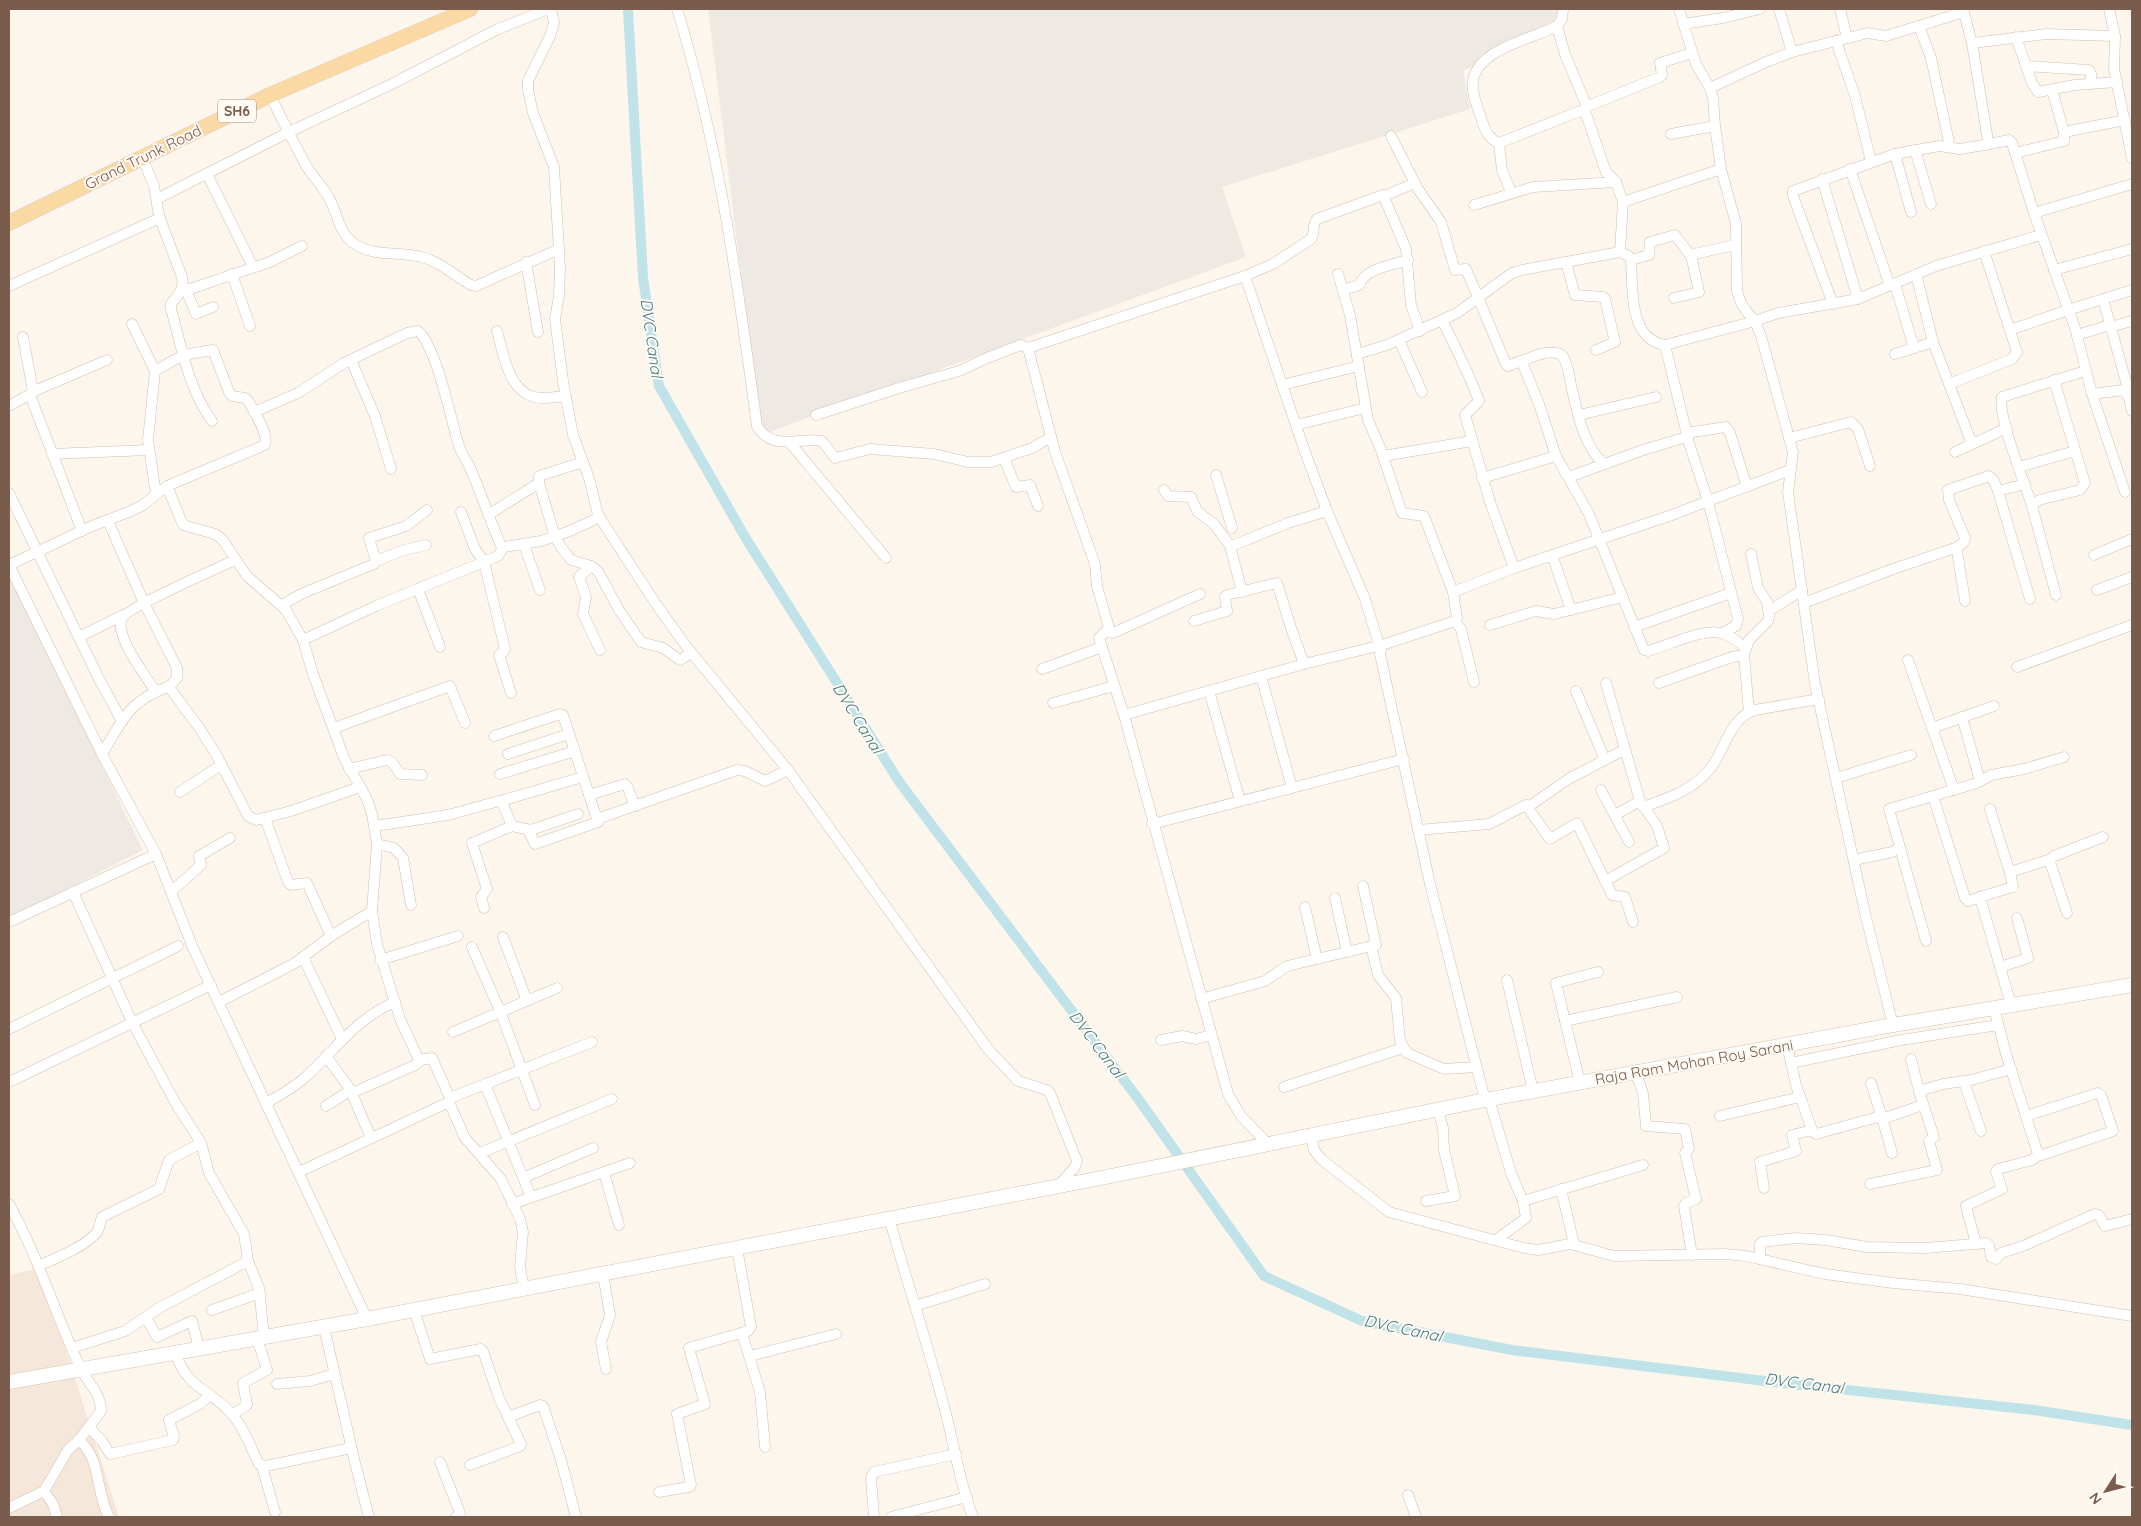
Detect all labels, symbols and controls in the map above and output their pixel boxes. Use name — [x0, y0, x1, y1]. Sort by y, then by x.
road number: SH6 — [218, 100, 256, 122]
street label: Grand Trunk Road — [82, 121, 204, 193]
water label: DVC Canal — [637, 297, 668, 381]
water label: DVC Canal — [828, 679, 889, 759]
water label: DVC Canal — [1065, 1006, 1130, 1084]
street label: Raja Ram Mohan Roy Sarani — [1593, 1035, 1795, 1089]
water label: DVC Canal — [1362, 1310, 1446, 1347]
water label: DVC Canal — [1763, 1368, 1847, 1398]
north arrow — [2081, 1466, 2131, 1516]
text: N — [2085, 1489, 2106, 1508]

